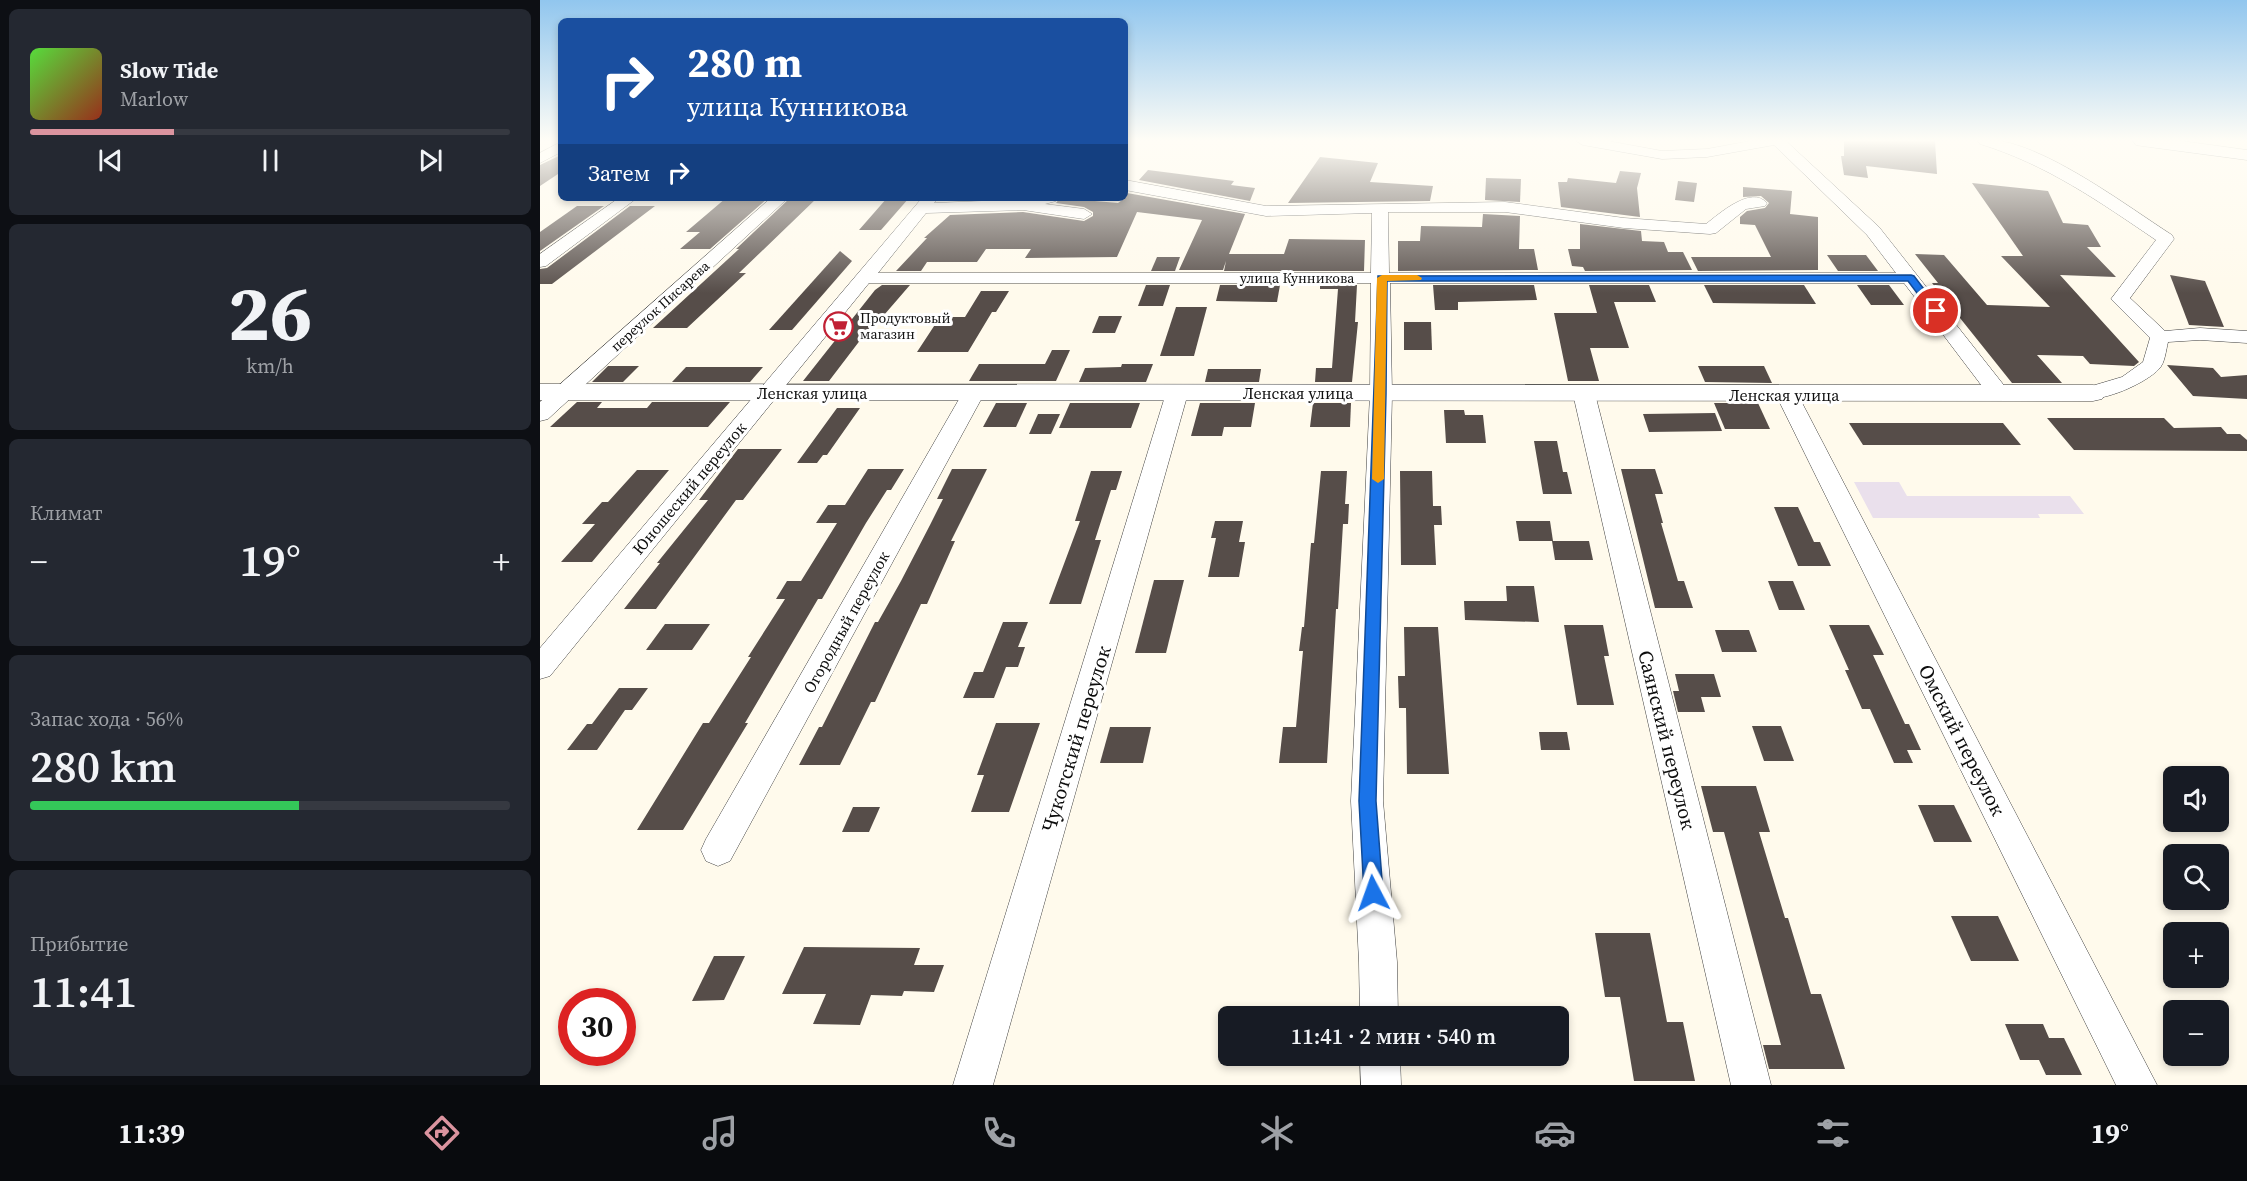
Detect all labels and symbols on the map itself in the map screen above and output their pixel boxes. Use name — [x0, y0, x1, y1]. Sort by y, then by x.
street label: переулок Писарева — [606, 256, 715, 356]
street label: улица Кунникова — [1240, 268, 1355, 288]
pin — [1910, 285, 1961, 336]
place label: Продуктовый магазин — [860, 308, 951, 344]
supermarket icon: Продуктовый магазин — [823, 310, 855, 342]
street label: Ленская улица — [757, 382, 868, 404]
street label: Ленская улица — [1243, 382, 1354, 404]
street label: Ленская улица — [1729, 384, 1840, 406]
street label: Юношеский переулок — [627, 417, 751, 559]
street label: Огородный переулок — [798, 547, 894, 697]
street label: Чукотский переулок — [1034, 642, 1118, 836]
street label: Саянский переулок — [1631, 647, 1703, 833]
street label: Омский переулок — [1912, 659, 2012, 821]
position arrow — [1341, 861, 1405, 925]
speed limit sign: 30 — [558, 988, 636, 1066]

